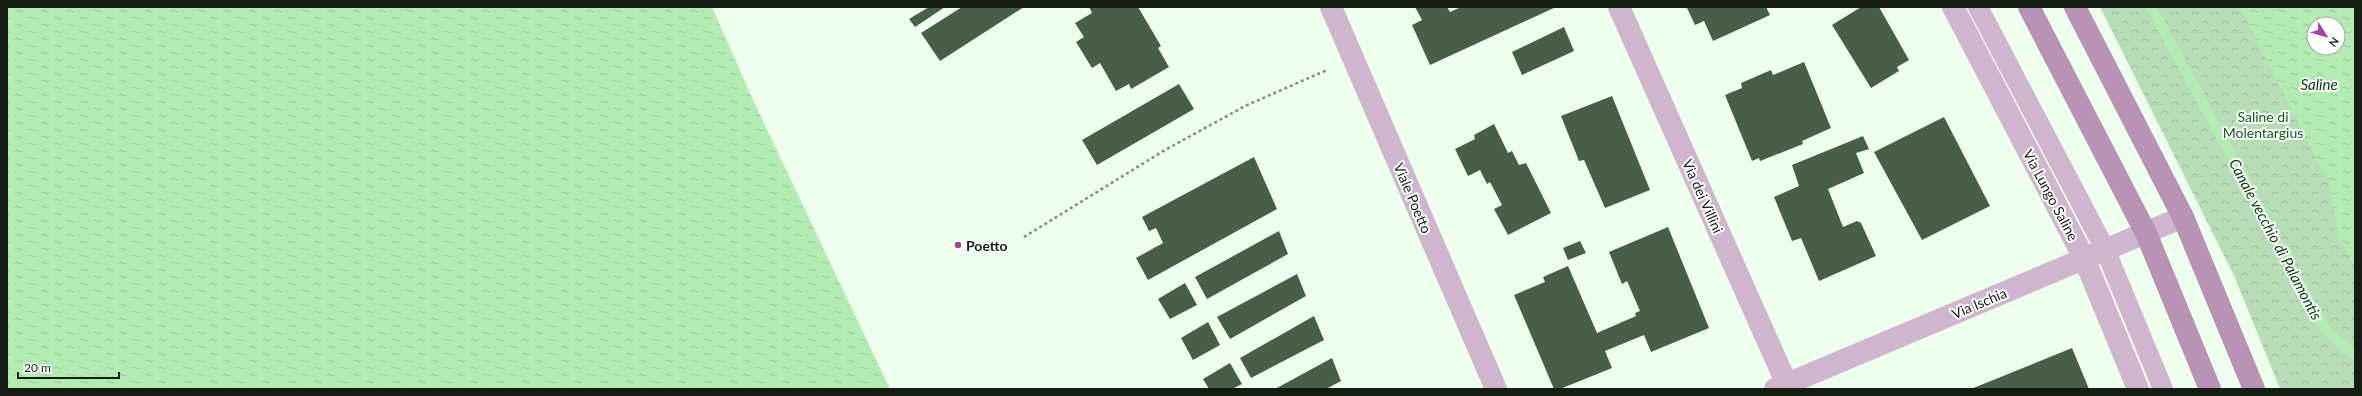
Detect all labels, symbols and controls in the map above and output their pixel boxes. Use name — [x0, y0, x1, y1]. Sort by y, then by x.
north arrow — [2306, 16, 2346, 56]
text: N — [2327, 35, 2342, 50]
water label: Saline — [2300, 75, 2338, 93]
park label: Saline di Molentargius — [2223, 108, 2303, 141]
street label: Via Lungo Saline — [2020, 147, 2082, 243]
water label: Canale vecchio di Palamontis — [2226, 155, 2326, 323]
street label: Via dei Villini — [1679, 156, 1727, 236]
street label: Viale Poetto — [1391, 160, 1435, 236]
place label: Poetto — [966, 237, 1008, 254]
marker: Poetto — [953, 240, 963, 250]
street label: Via Ischia — [1949, 284, 2009, 322]
scale bar — [18, 354, 119, 380]
text: 20 m — [24, 360, 51, 375]

